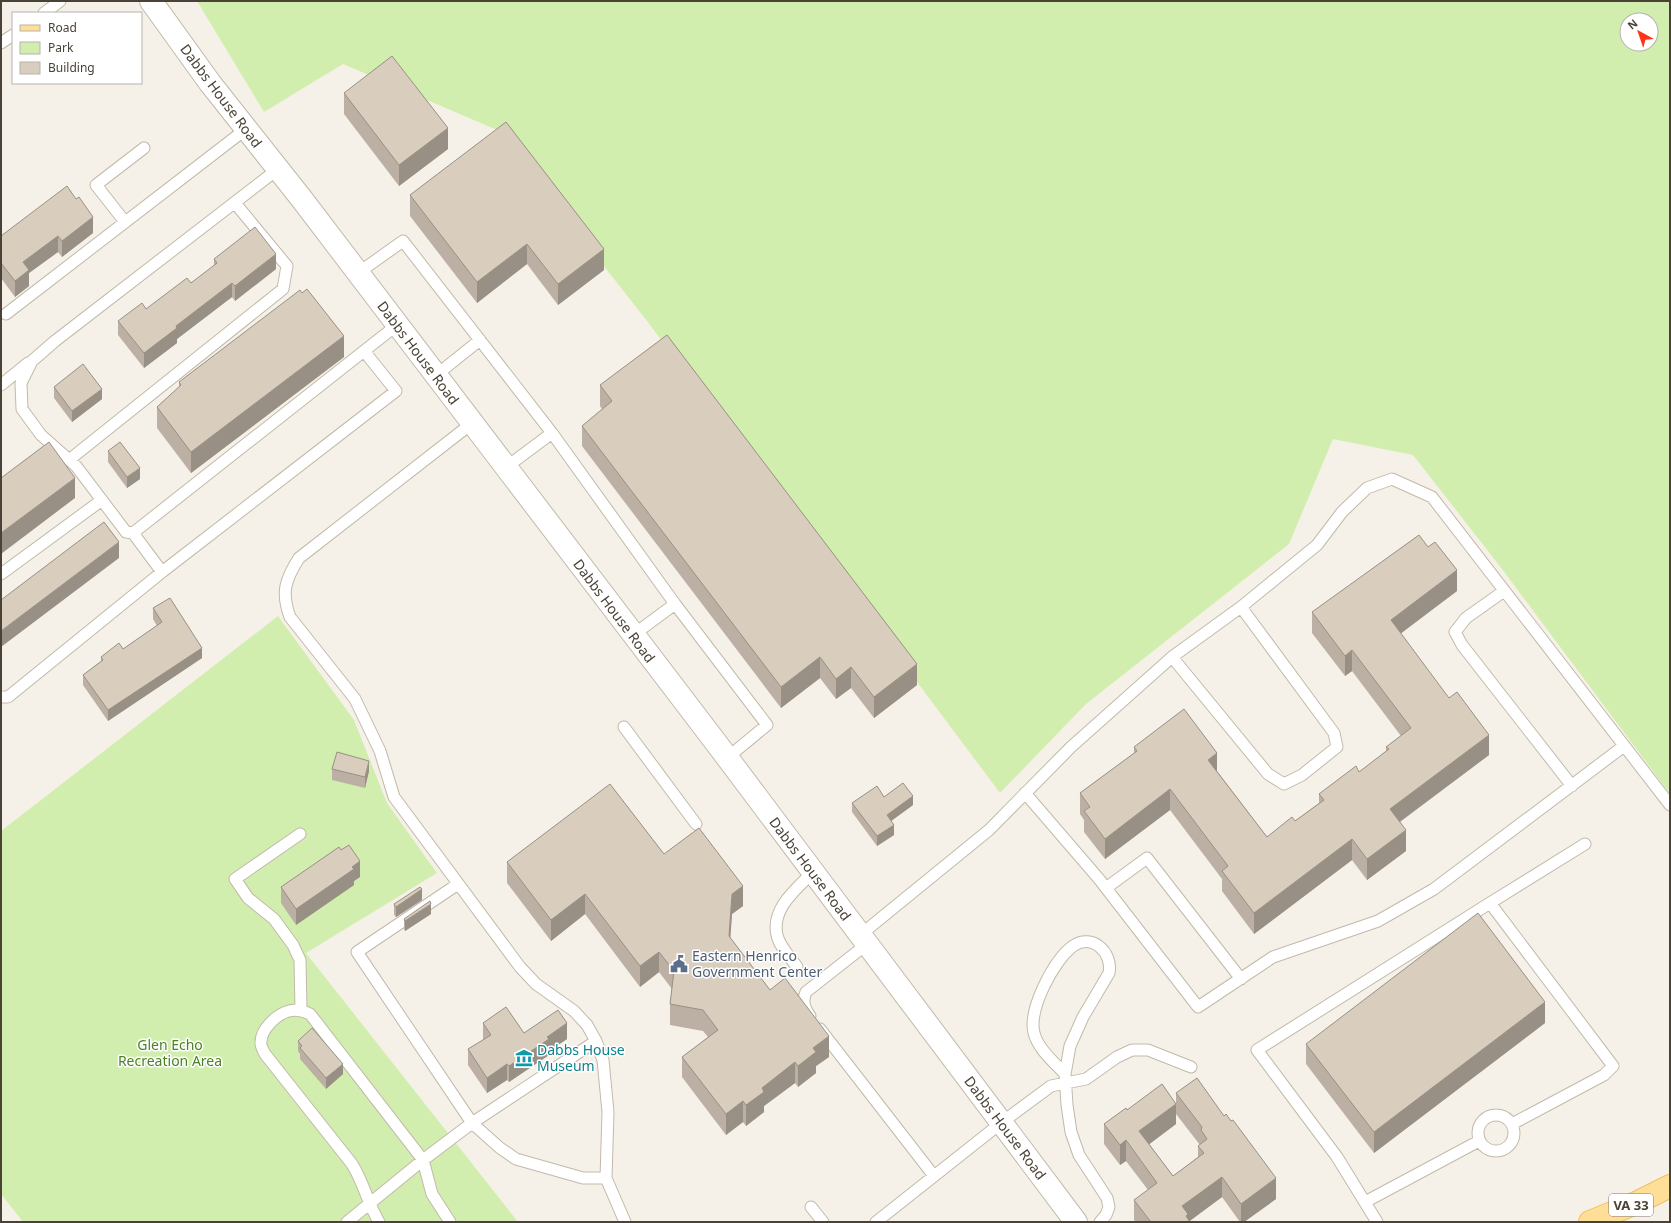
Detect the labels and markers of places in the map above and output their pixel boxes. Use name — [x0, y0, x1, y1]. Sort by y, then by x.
place label: Eastern Henrico Government Center — [692, 946, 823, 981]
public building icon: Eastern Henrico Government Center — [669, 954, 689, 974]
place label: Dabbs House Museum — [537, 1040, 625, 1075]
museum icon: Dabbs House Museum — [514, 1048, 534, 1068]

